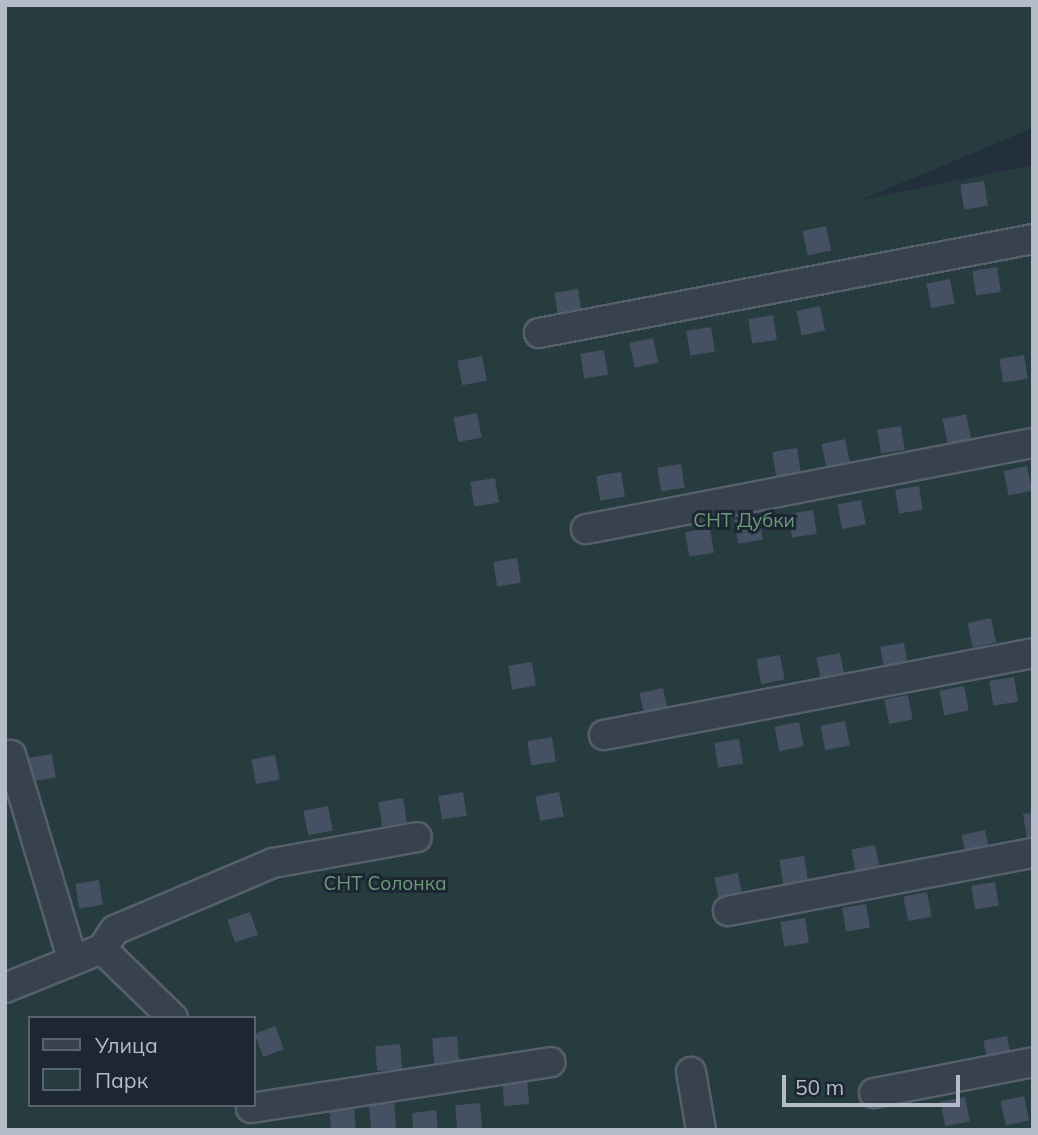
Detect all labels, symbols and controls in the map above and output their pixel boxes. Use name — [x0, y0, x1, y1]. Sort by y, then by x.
park label: СНТ Дубки — [693, 510, 795, 532]
park label: СНТ Солонка — [323, 873, 447, 895]
legend — [28, 1016, 256, 1107]
text: Улица — [95, 1032, 158, 1058]
scale bar — [786, 1062, 964, 1106]
text: Парк — [95, 1067, 148, 1093]
text: 50 m — [795, 1074, 844, 1100]

